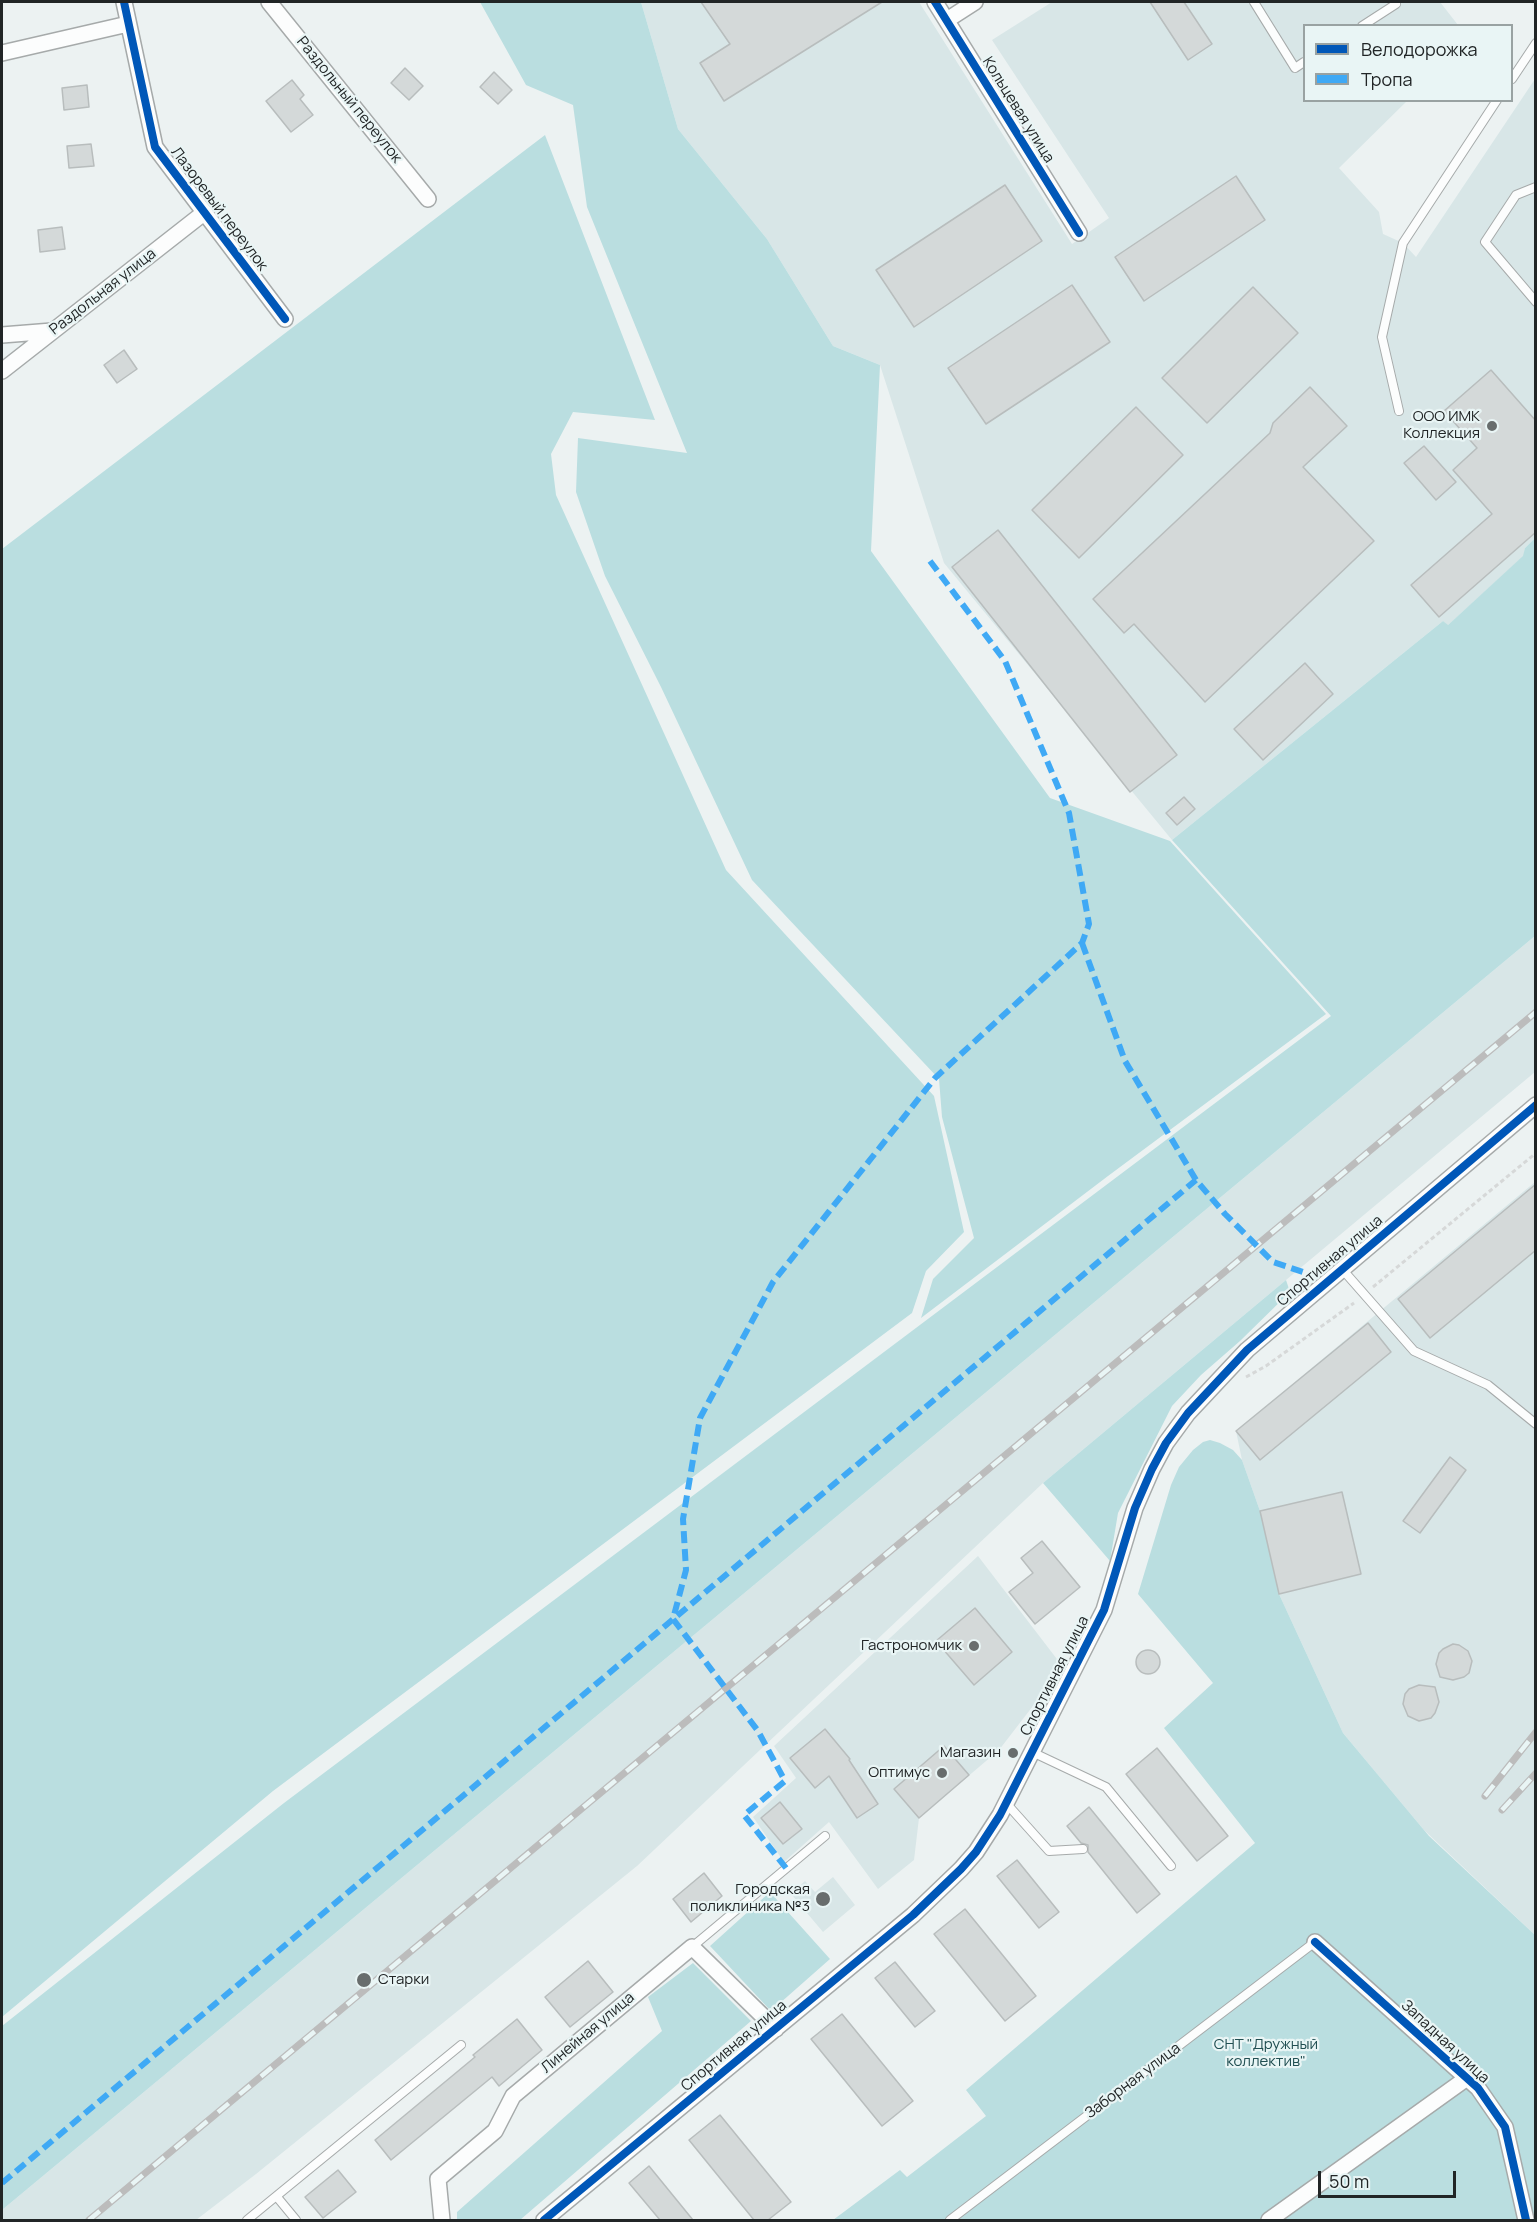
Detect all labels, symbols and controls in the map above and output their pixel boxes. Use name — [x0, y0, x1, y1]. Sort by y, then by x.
legend — [1303, 24, 1513, 102]
street label: Раздольный переулок — [293, 33, 405, 167]
text: Велодорожка — [1361, 37, 1478, 61]
street label: Кольцевая улица — [978, 54, 1058, 166]
text: Тропа — [1361, 67, 1412, 91]
street label: Лазоревый переулок — [167, 144, 271, 274]
street label: Раздольная улица — [46, 245, 160, 339]
place label: ООО ИМК Коллекция — [1403, 408, 1480, 443]
marker: ООО ИМК Коллекция — [1485, 419, 1499, 433]
street label: Спортивная улица — [1274, 1212, 1386, 1310]
street label: Спортивная улица — [1017, 1613, 1093, 1739]
place label: Гастрономчик — [861, 1637, 962, 1655]
marker: Гастрономчик — [967, 1639, 981, 1653]
place label: Магазин — [940, 1744, 1001, 1762]
marker: Магазин — [1006, 1746, 1020, 1760]
place label: Оптимус — [868, 1764, 930, 1782]
marker: Оптимус — [935, 1766, 949, 1780]
place label: Городская поликлиника №3 — [690, 1881, 810, 1916]
marker: Городская поликлиника №3 — [814, 1890, 832, 1908]
marker: Старки — [355, 1971, 373, 1989]
place label: Старки — [378, 1971, 429, 1989]
street label: Линейная улица — [538, 1989, 638, 2077]
street label: Спортивная улица — [678, 1997, 790, 2095]
street label: Западная улица — [1397, 1997, 1493, 2087]
park label: СНТ "Дружный коллектив" — [1214, 2036, 1318, 2071]
street label: Заборная улица — [1082, 2039, 1184, 2123]
scale bar — [1321, 2159, 1459, 2197]
text: 50 m — [1329, 2169, 1369, 2193]

